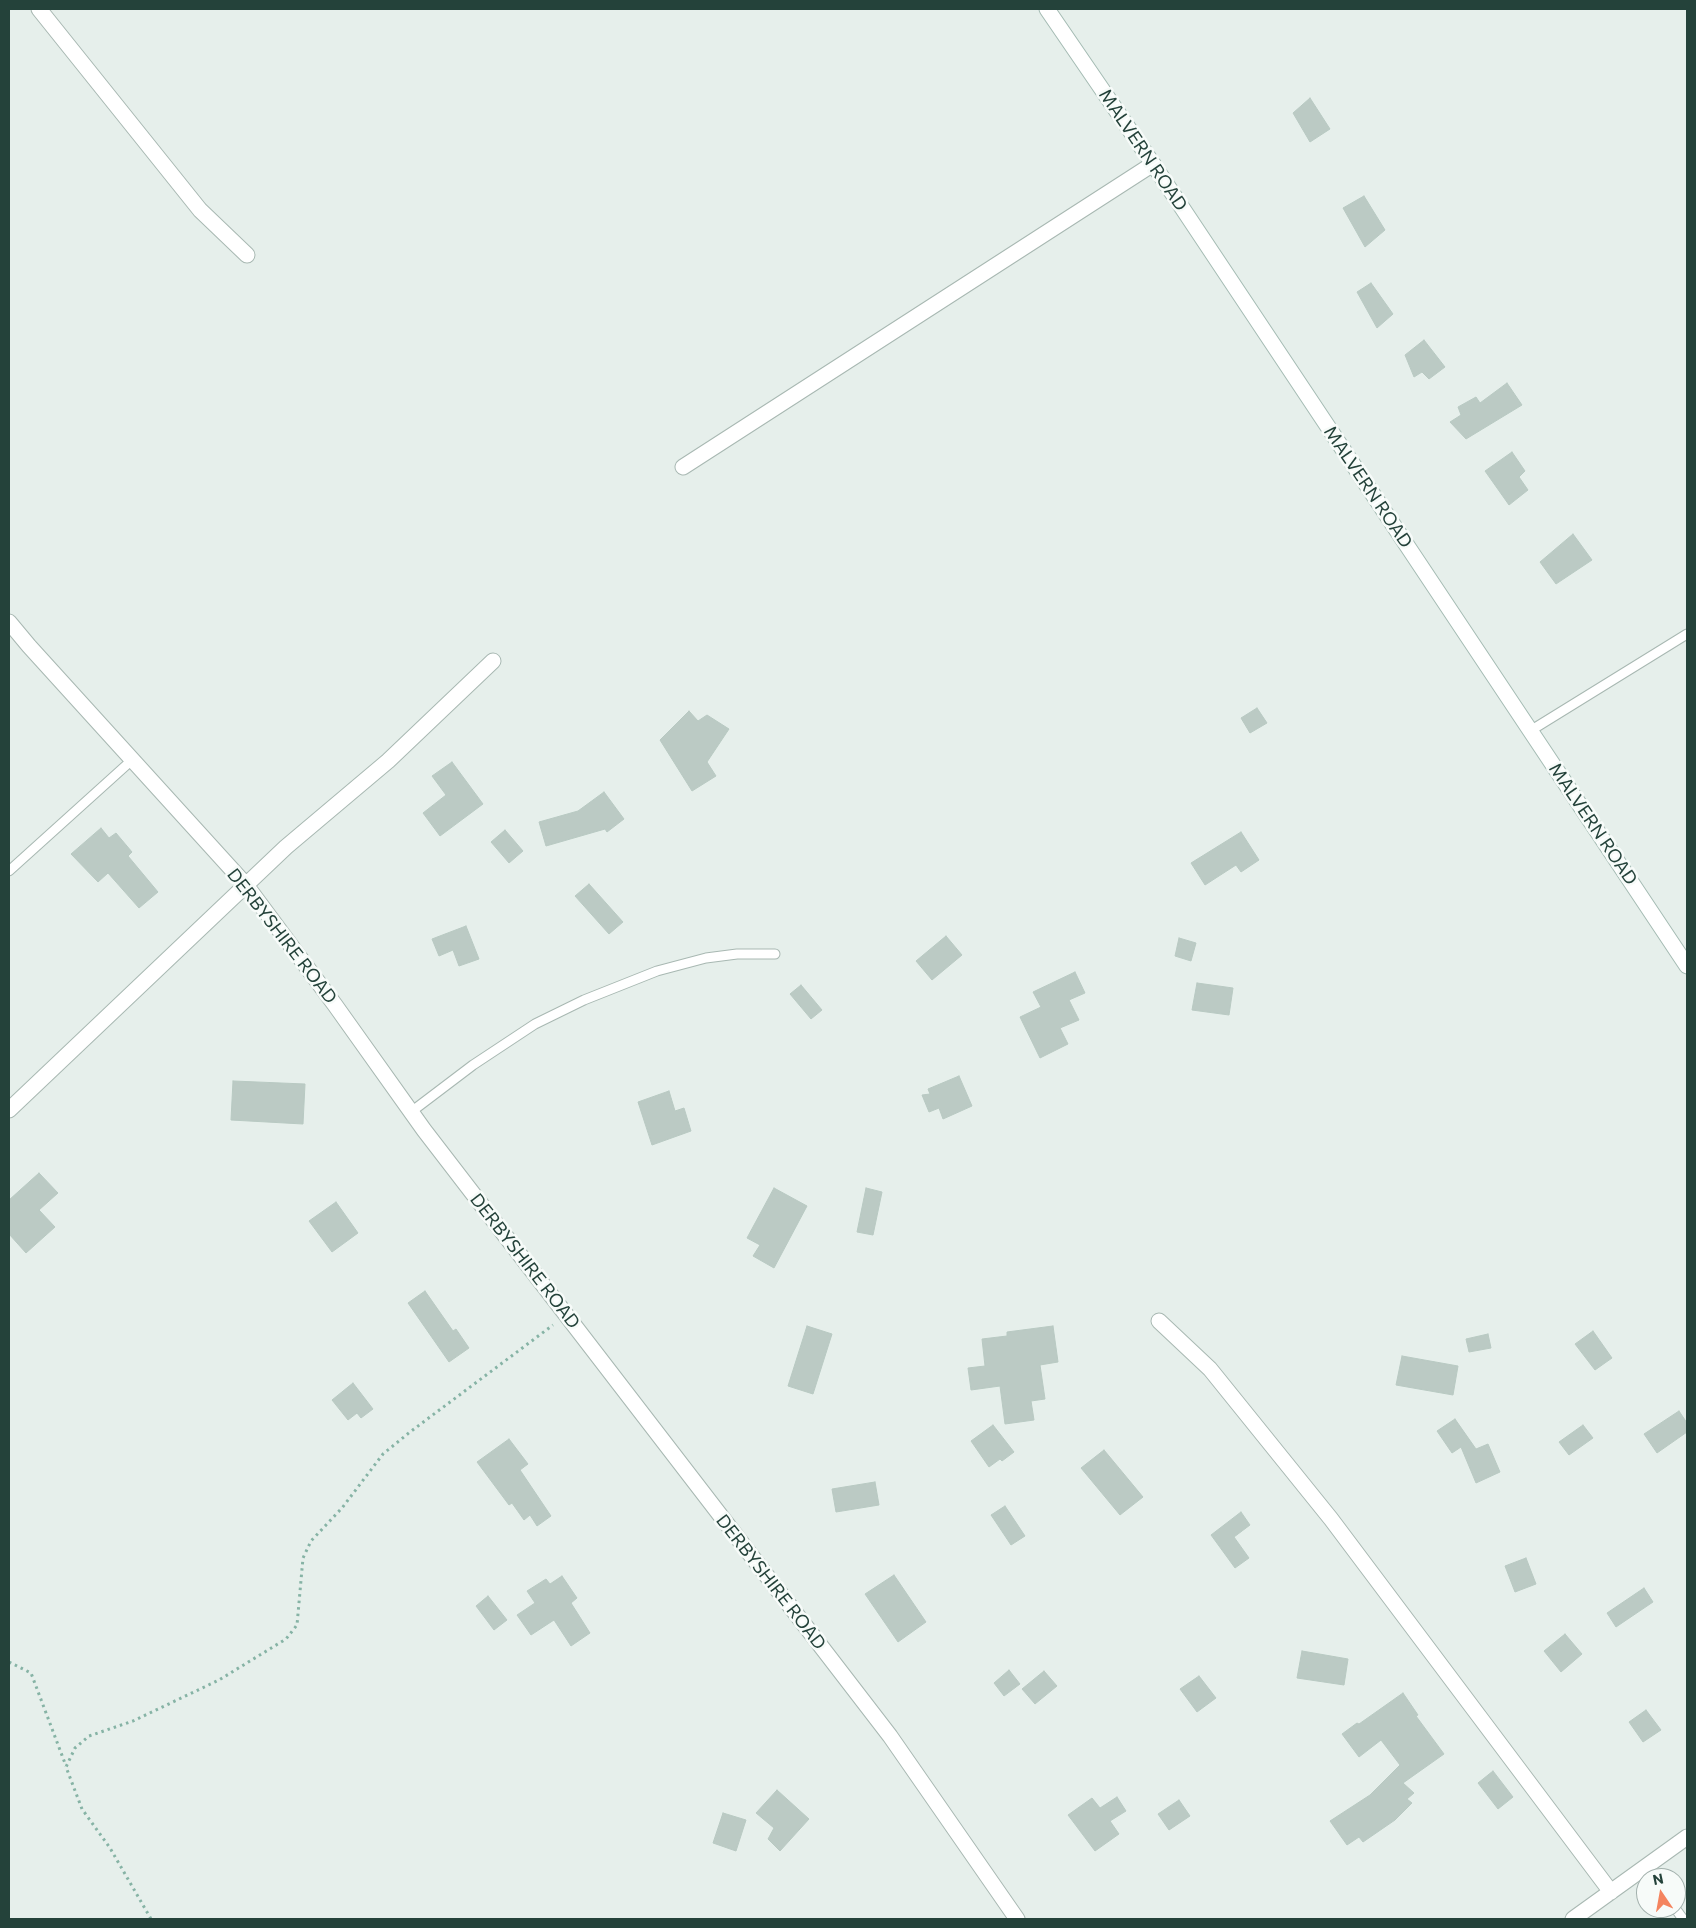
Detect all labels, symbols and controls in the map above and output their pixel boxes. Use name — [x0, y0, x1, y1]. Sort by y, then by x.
street label: MALVERN ROAD — [1094, 85, 1192, 215]
street label: MALVERN ROAD — [1319, 422, 1417, 552]
street label: MALVERN ROAD — [1544, 759, 1642, 889]
street label: DERBYSHIRE ROAD — [223, 864, 341, 1008]
street label: DERBYSHIRE ROAD — [466, 1189, 584, 1333]
street label: DERBYSHIRE ROAD — [712, 1510, 830, 1654]
north arrow — [1636, 1868, 1686, 1918]
text: N — [1651, 1869, 1665, 1888]

